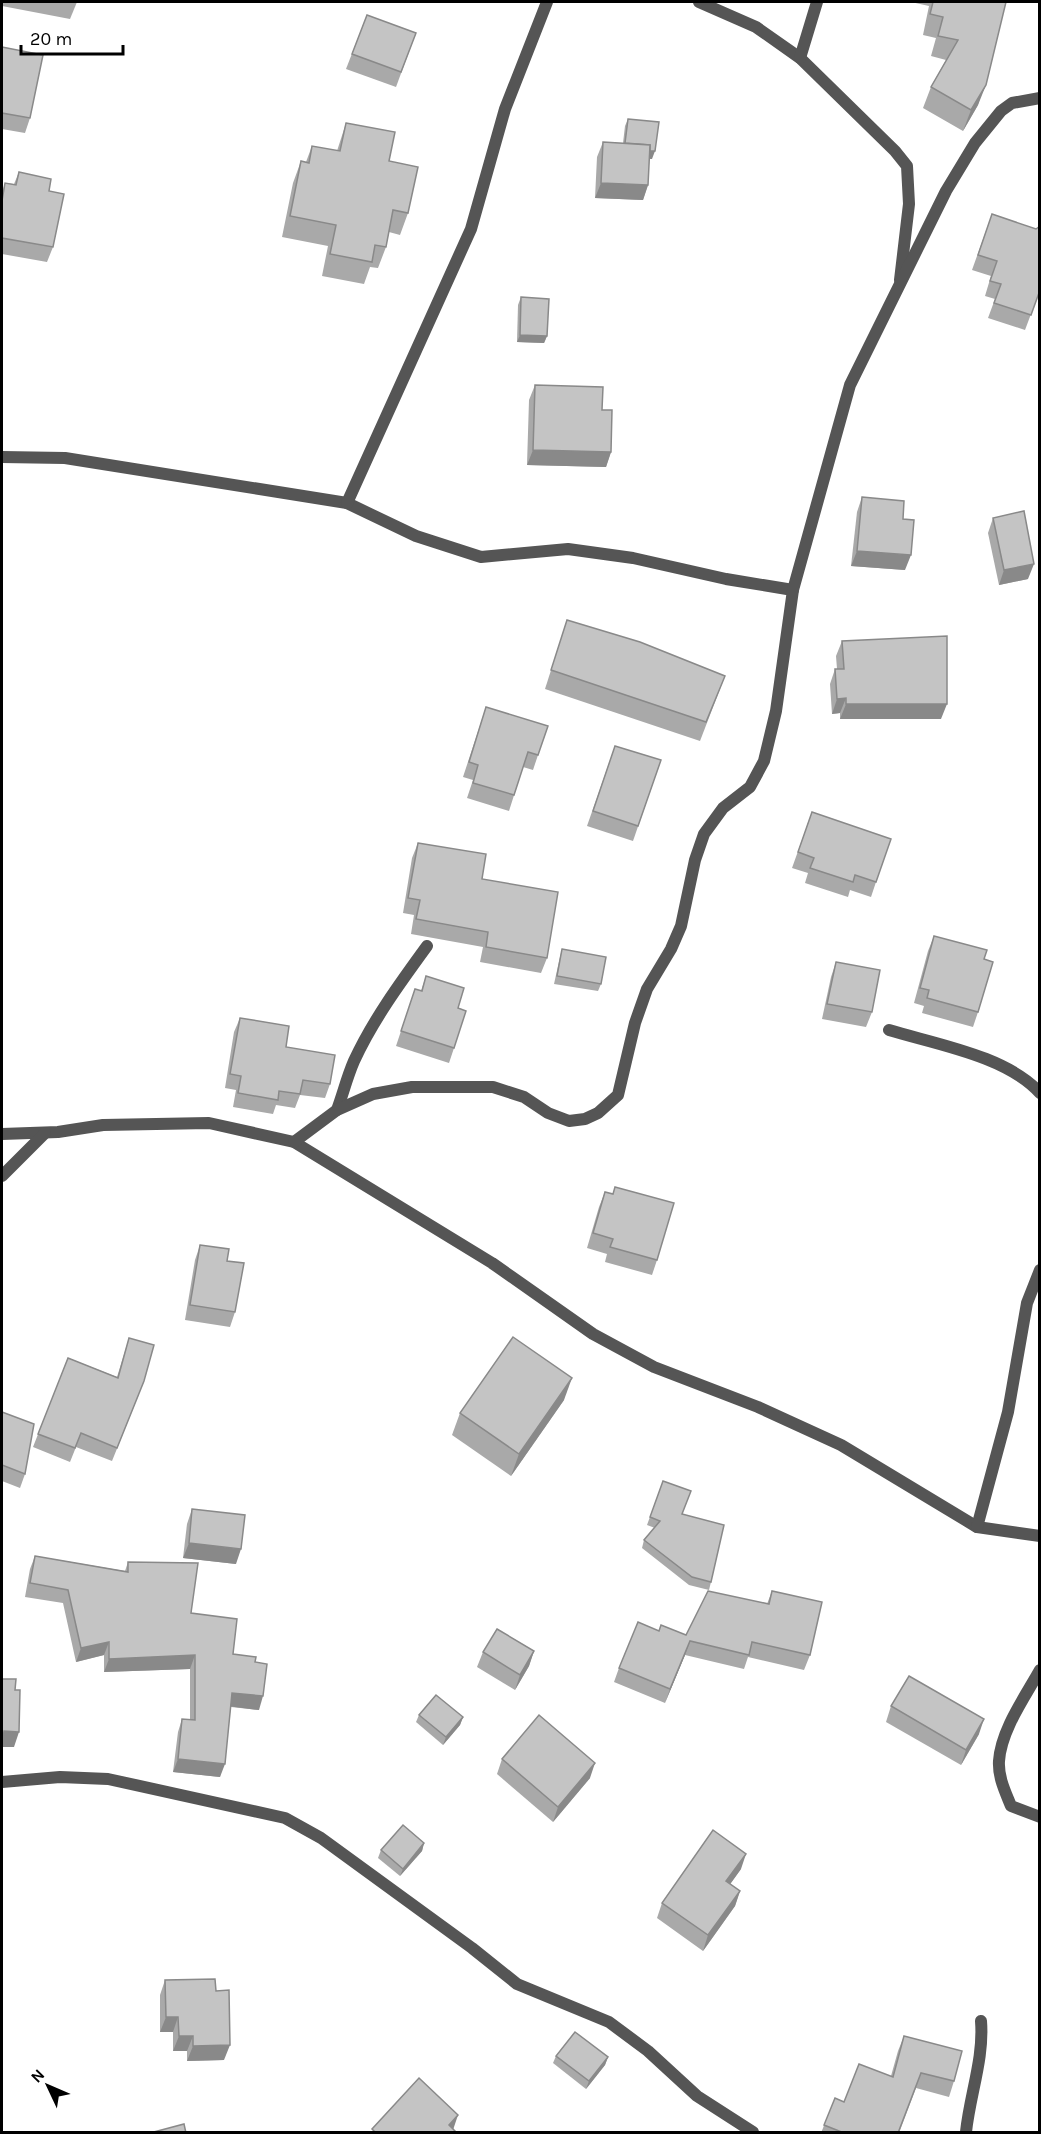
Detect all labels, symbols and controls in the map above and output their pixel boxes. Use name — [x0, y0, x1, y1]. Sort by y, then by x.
scale bar — [21, 18, 123, 56]
text: 20 m — [30, 28, 72, 50]
north arrow — [18, 2056, 78, 2116]
text: N — [27, 2065, 48, 2087]

